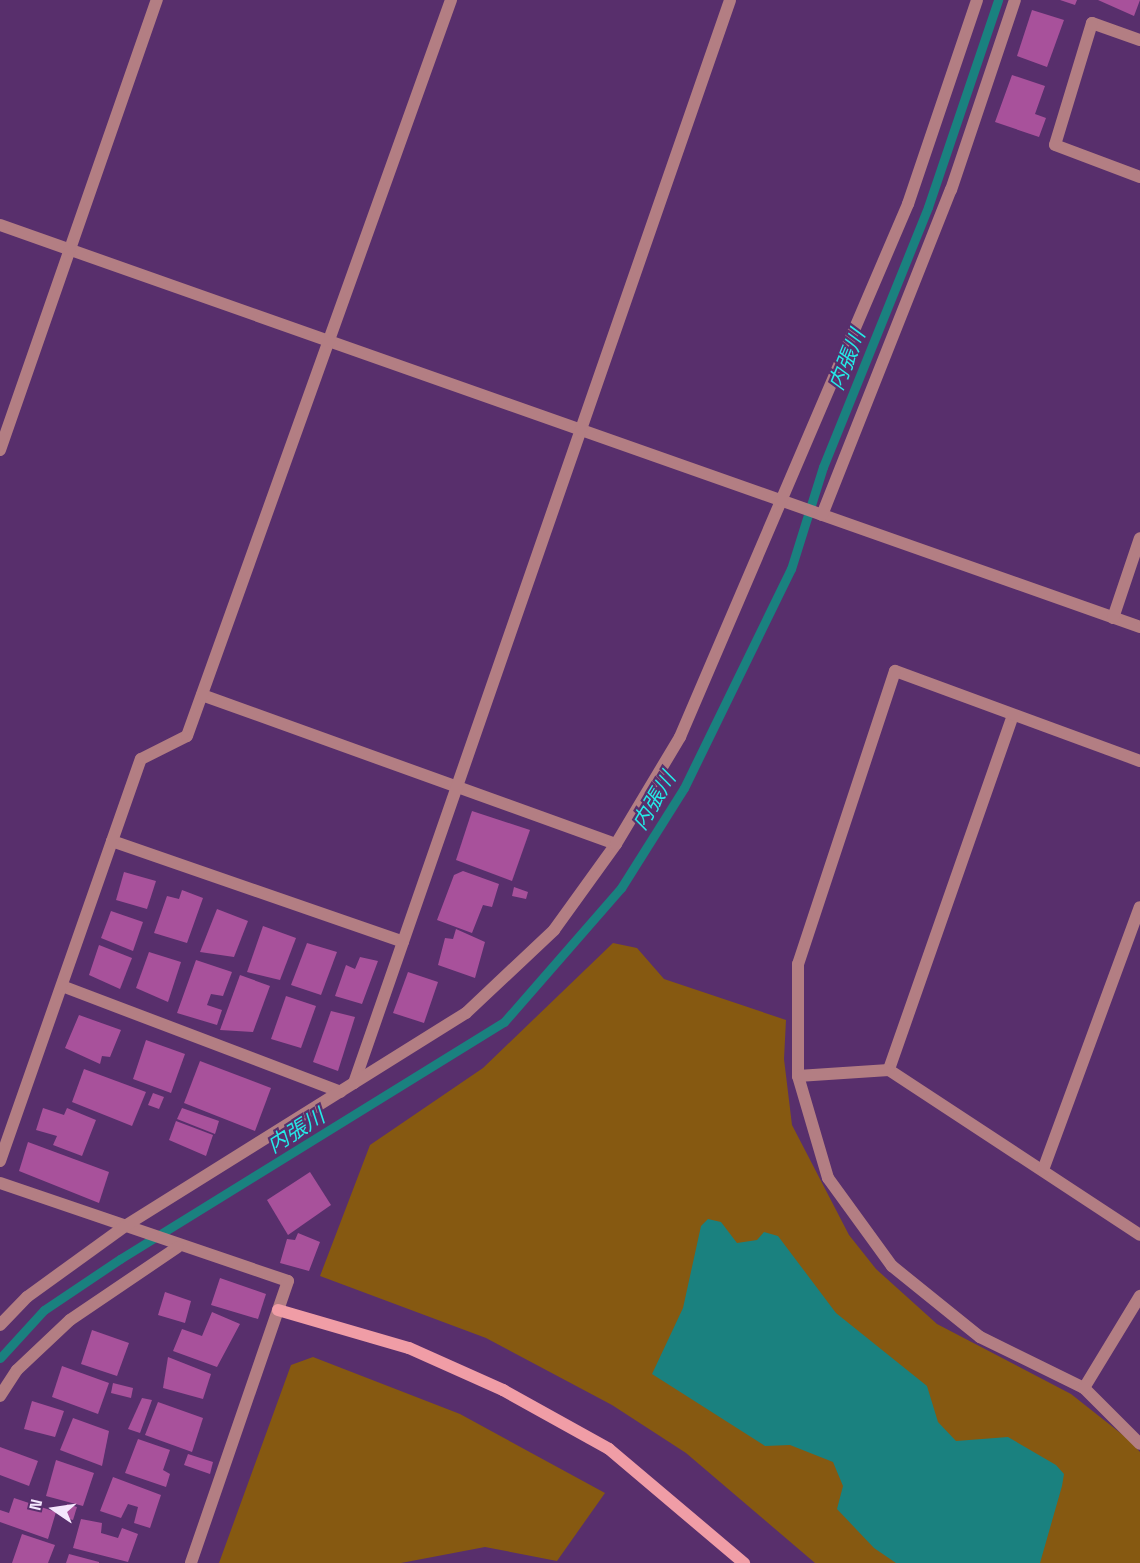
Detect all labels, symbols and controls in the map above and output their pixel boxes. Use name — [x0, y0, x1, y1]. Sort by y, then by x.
water label: 内張川 — [824, 326, 870, 394]
water label: 内張川 — [627, 768, 681, 834]
water label: 内張川 — [263, 1104, 329, 1158]
north arrow — [24, 1479, 84, 1539]
text: N — [25, 1497, 47, 1512]

